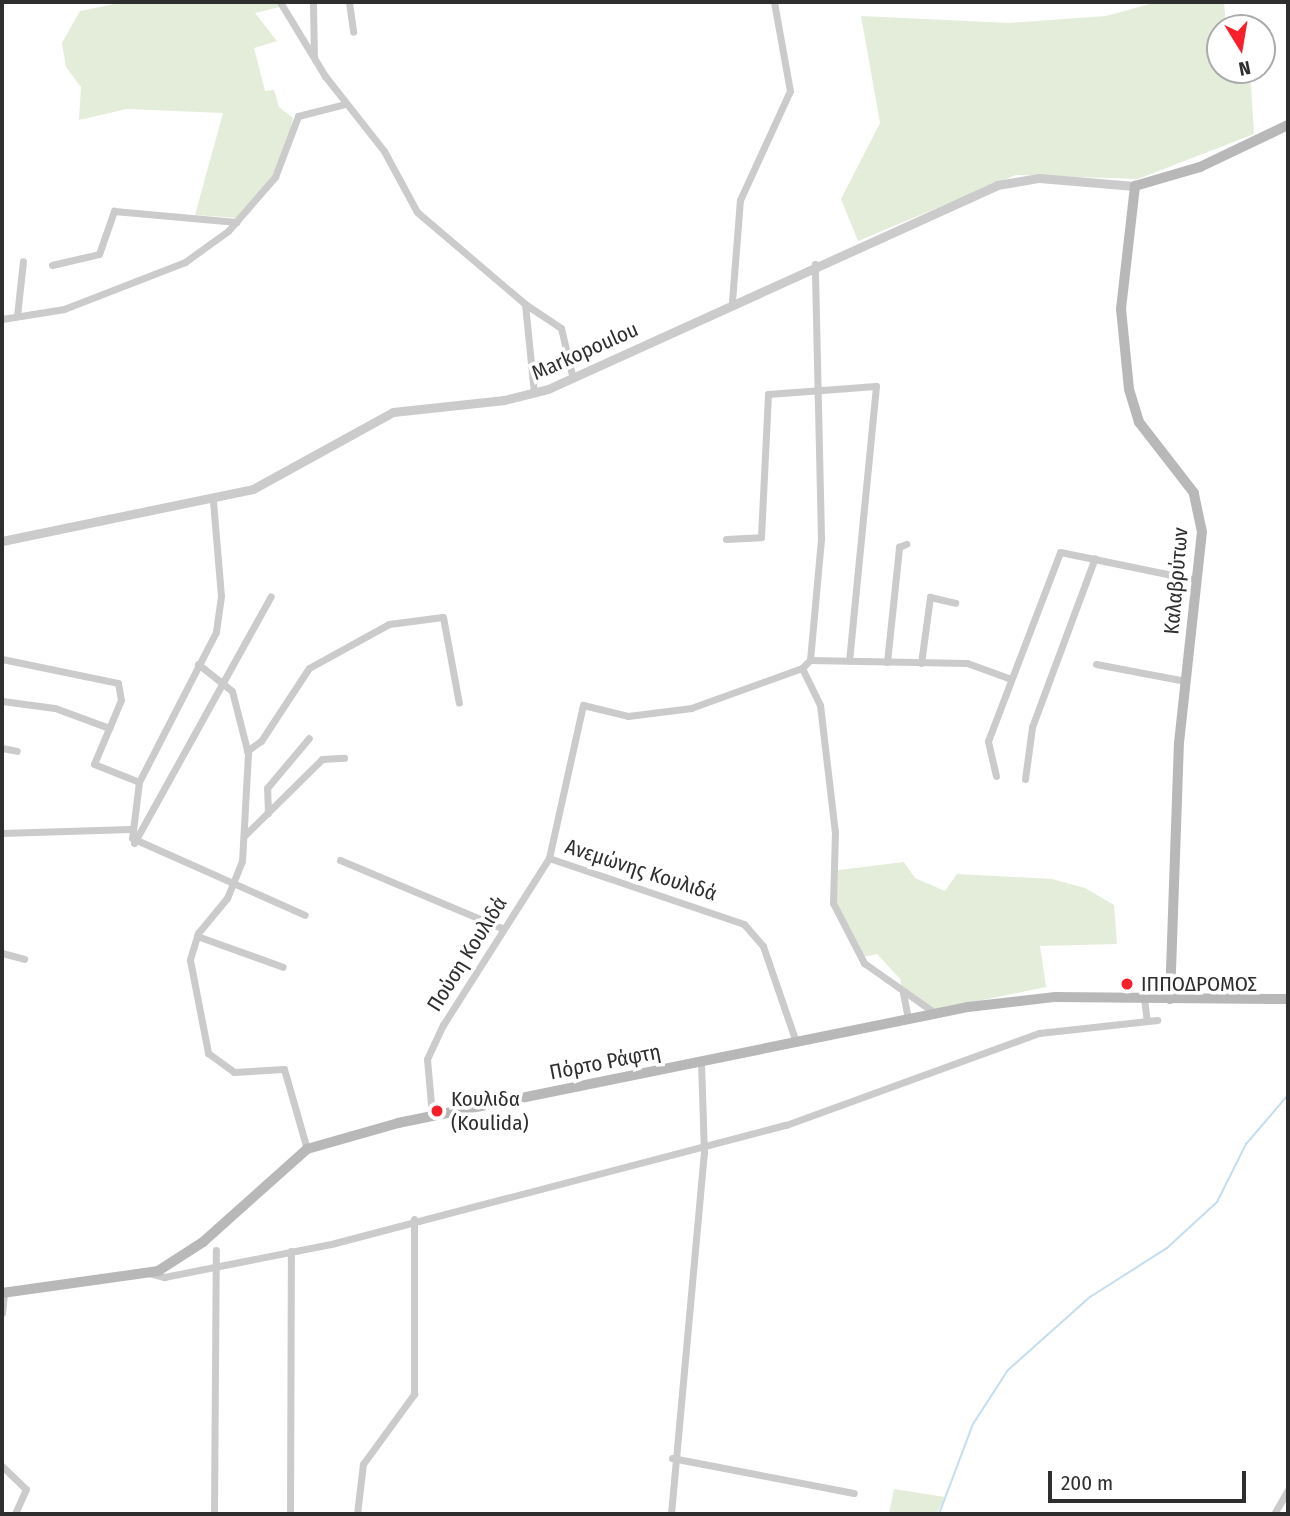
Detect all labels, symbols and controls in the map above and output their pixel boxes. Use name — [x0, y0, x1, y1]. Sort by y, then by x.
north arrow — [1206, 14, 1276, 84]
text: N — [1237, 56, 1253, 81]
street label: Markopoulou — [528, 316, 642, 386]
street label: Καλαβρύτων — [1159, 526, 1193, 636]
street label: Ανεμώνης Κουλιδά — [562, 834, 720, 906]
street label: Πούση Κουλιδά — [422, 892, 512, 1016]
place label: ΙΠΠΟΔΡΟΜΟΣ — [1141, 971, 1257, 997]
marker: ΙΠΠΟΔΡΟΜΟΣ — [1119, 976, 1135, 992]
street label: Πόρτο Ράφτη — [547, 1039, 663, 1085]
place label: Κουλιδα (Koulida) — [451, 1086, 529, 1136]
marker: Κουλιδα (Koulida) — [429, 1103, 445, 1119]
scale bar — [1052, 1456, 1250, 1500]
text: 200 m — [1061, 1470, 1113, 1496]

